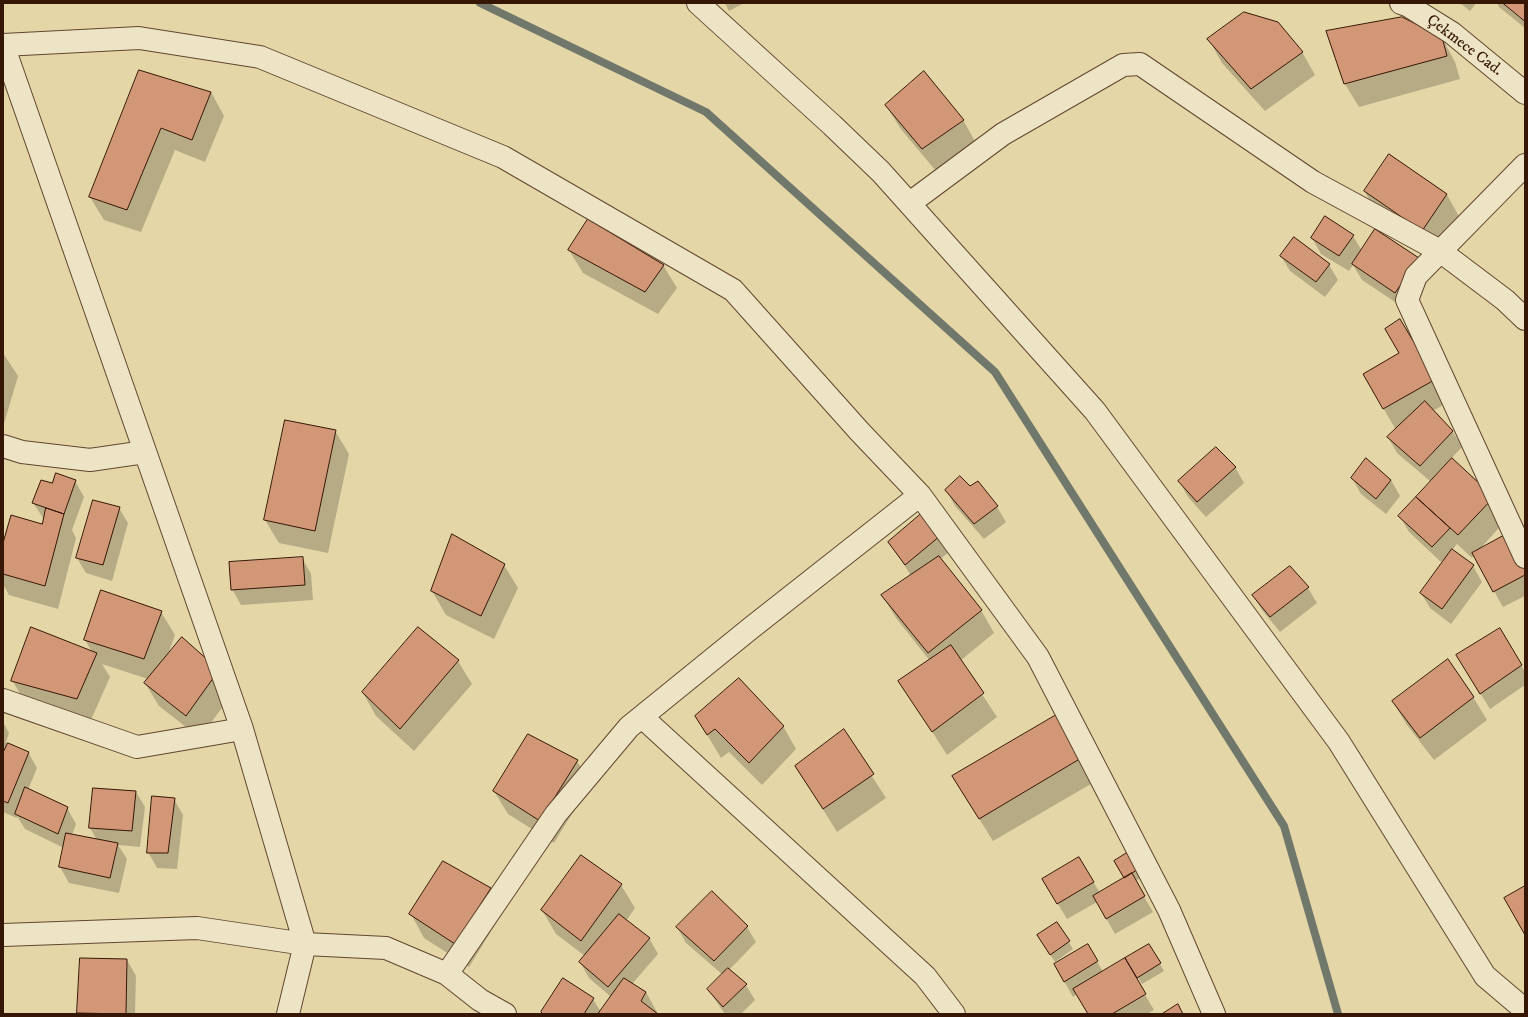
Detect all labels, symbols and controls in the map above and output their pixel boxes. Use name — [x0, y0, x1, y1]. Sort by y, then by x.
street label: Çekmece Cad. — [1422, 11, 1506, 81]

